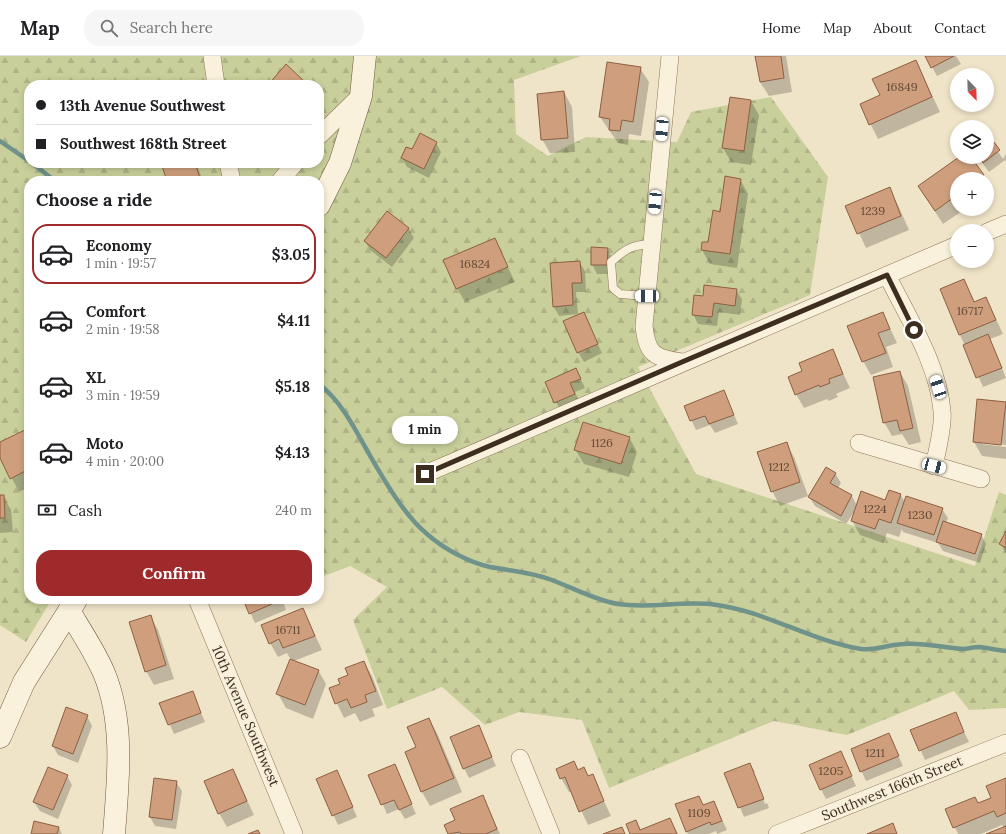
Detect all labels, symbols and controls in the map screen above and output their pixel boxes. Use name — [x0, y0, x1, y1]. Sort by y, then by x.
search box — [84, 10, 364, 46]
text: Map — [20, 16, 60, 40]
icon: search — [98, 17, 120, 39]
text: Search here — [130, 18, 213, 37]
text: Home — [762, 19, 801, 37]
text: Map — [823, 19, 851, 37]
text: About — [873, 19, 912, 37]
text: Contact — [934, 19, 986, 37]
north arrow — [950, 68, 994, 112]
map controls — [950, 68, 994, 268]
house number: 16849 — [886, 79, 918, 94]
text: 13th Avenue Southwest — [60, 96, 226, 115]
car — [655, 117, 669, 141]
button: layers — [950, 120, 994, 164]
text: Southwest 168th Street — [60, 134, 227, 153]
button: + — [950, 172, 994, 216]
text: Choose a ride — [36, 188, 152, 211]
car — [648, 190, 662, 214]
house number: 1239 — [861, 203, 885, 218]
button: − — [950, 224, 994, 268]
icon: car — [38, 236, 74, 272]
text: Economy — [86, 236, 151, 255]
text: $3.05 — [272, 245, 310, 264]
text: 1 min · 19:57 — [86, 255, 156, 272]
house number: 16824 — [460, 256, 491, 271]
car — [635, 290, 659, 302]
icon: car — [38, 302, 74, 338]
text: Comfort — [86, 302, 146, 321]
house number: 16717 — [957, 303, 984, 318]
text: $4.11 — [277, 311, 310, 330]
text: 2 min · 19:58 — [86, 321, 160, 338]
route start — [905, 321, 923, 339]
icon: car — [38, 368, 74, 404]
text: XL — [86, 368, 106, 387]
car — [929, 374, 947, 400]
text: $5.18 — [275, 377, 310, 396]
text: 3 min · 19:59 — [86, 387, 160, 404]
callout: 1 min — [392, 416, 458, 444]
text: 1 min — [408, 421, 442, 438]
icon: car — [38, 434, 74, 470]
text: Moto — [86, 434, 123, 453]
house number: 1126 — [591, 435, 613, 450]
text: $4.13 — [275, 443, 310, 462]
text: 4 min · 20:00 — [86, 453, 164, 470]
car — [921, 457, 947, 475]
house number: 1212 — [768, 459, 790, 474]
route end — [416, 465, 434, 483]
icon: cash — [36, 499, 58, 521]
text: Cash — [68, 501, 102, 520]
house number: 1224 — [863, 501, 887, 516]
text: 240 m — [275, 502, 312, 519]
house number: 1230 — [908, 507, 932, 522]
button: Confirm — [36, 550, 312, 596]
house number: 16711 — [275, 622, 301, 637]
street label: 10th Avenue Southwest — [208, 643, 284, 790]
house number: 1211 — [865, 745, 885, 760]
street label: Southwest 166th Street — [819, 751, 966, 825]
house number: 1205 — [819, 763, 843, 778]
house number: 1109 — [687, 805, 711, 820]

